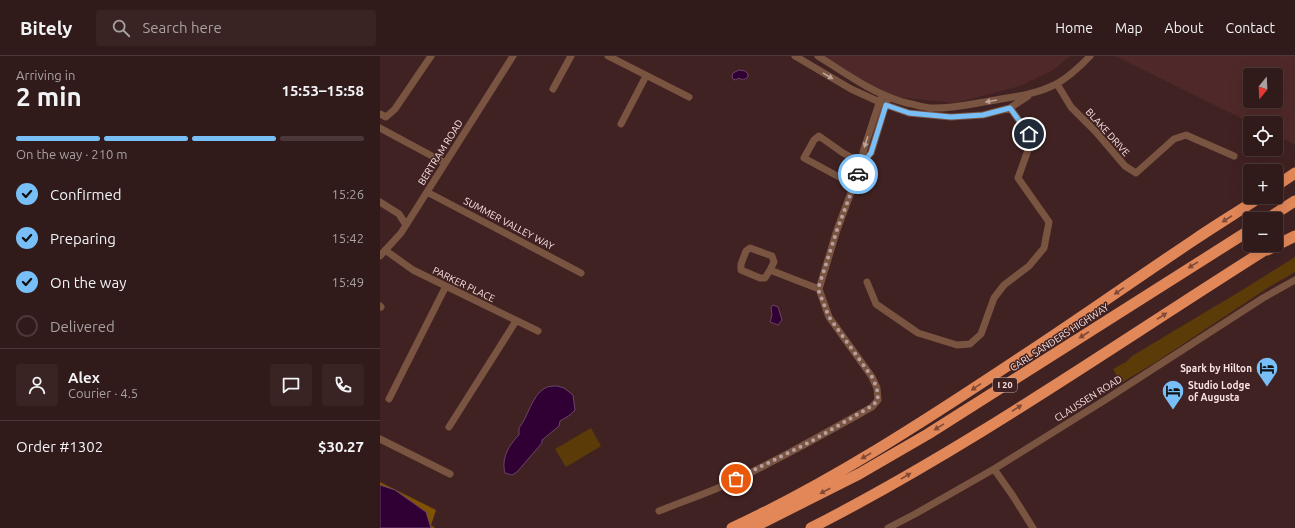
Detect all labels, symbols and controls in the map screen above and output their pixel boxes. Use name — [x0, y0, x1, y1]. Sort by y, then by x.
search box — [96, 10, 376, 46]
text: Bitely — [20, 17, 72, 39]
icon: search — [110, 17, 132, 39]
text: Search here — [142, 19, 222, 36]
text: Home — [1055, 20, 1093, 36]
text: Map — [1115, 20, 1143, 36]
text: About — [1165, 20, 1204, 36]
text: Contact — [1226, 20, 1275, 36]
text: Arriving in — [16, 68, 75, 82]
north arrow — [1243, 68, 1283, 108]
map controls — [1243, 68, 1283, 252]
one-way arrow — [823, 72, 833, 80]
text: 2 min — [16, 82, 82, 111]
text: 15:53–15:58 — [281, 82, 364, 99]
one-way arrow — [985, 98, 997, 104]
street label: BLAKE DRIVE — [1083, 106, 1132, 159]
button: locate — [1243, 116, 1283, 156]
street label: BERTRAM ROAD — [416, 117, 465, 187]
pin — [1012, 117, 1046, 151]
icon: home — [1018, 123, 1040, 145]
one-way arrow — [863, 136, 869, 148]
text: On the way · 210 m — [16, 147, 128, 161]
courier — [838, 154, 878, 194]
icon: car — [847, 163, 869, 185]
button: + — [1243, 164, 1283, 204]
icon: check — [16, 183, 38, 205]
text: Confirmed — [50, 186, 122, 203]
text: 15:26 — [331, 187, 364, 201]
street label: SUMMER VALLEY WAY — [462, 195, 556, 252]
button: − — [1243, 212, 1283, 252]
one-way arrow — [1221, 215, 1233, 222]
icon: check — [16, 227, 38, 249]
text: Preparing — [50, 230, 116, 247]
text: 15:42 — [331, 231, 364, 245]
one-way arrow — [1188, 262, 1199, 269]
street label: PARKER PLACE — [431, 265, 497, 304]
icon: check — [16, 271, 38, 293]
text: On the way — [50, 274, 126, 291]
text: 15:49 — [331, 275, 364, 289]
one-way arrow — [1114, 287, 1125, 295]
street label: CARL SANDERS HIGHWAY — [1008, 301, 1111, 374]
one-way arrow — [1156, 312, 1168, 319]
text: Delivered — [50, 318, 115, 335]
one-way arrow — [1079, 331, 1089, 339]
hotel icon: Spark by Hilton — [1254, 355, 1280, 388]
place label: Spark by Hilton — [1180, 363, 1252, 374]
button: person — [16, 364, 58, 406]
button: chat — [270, 364, 312, 406]
button: phone — [322, 364, 364, 406]
text: Alex — [68, 369, 100, 386]
street label: CLAUSSEN ROAD — [1052, 373, 1124, 424]
road number: I 20 — [993, 378, 1017, 392]
hotel icon: Studio Lodge of Augusta — [1160, 378, 1186, 411]
place label: Studio Lodge of Augusta — [1188, 380, 1250, 403]
one-way arrow — [971, 383, 982, 391]
text: Courier · 4.5 — [68, 386, 138, 400]
one-way arrow — [1012, 404, 1022, 412]
one-way arrow — [933, 424, 944, 431]
text: Order #1302 — [16, 438, 103, 455]
text: $30.27 — [318, 438, 364, 455]
one-way arrow — [860, 452, 872, 459]
pin — [719, 462, 753, 496]
icon: bag — [725, 468, 747, 490]
one-way arrow — [901, 473, 912, 480]
one-way arrow — [820, 488, 831, 495]

